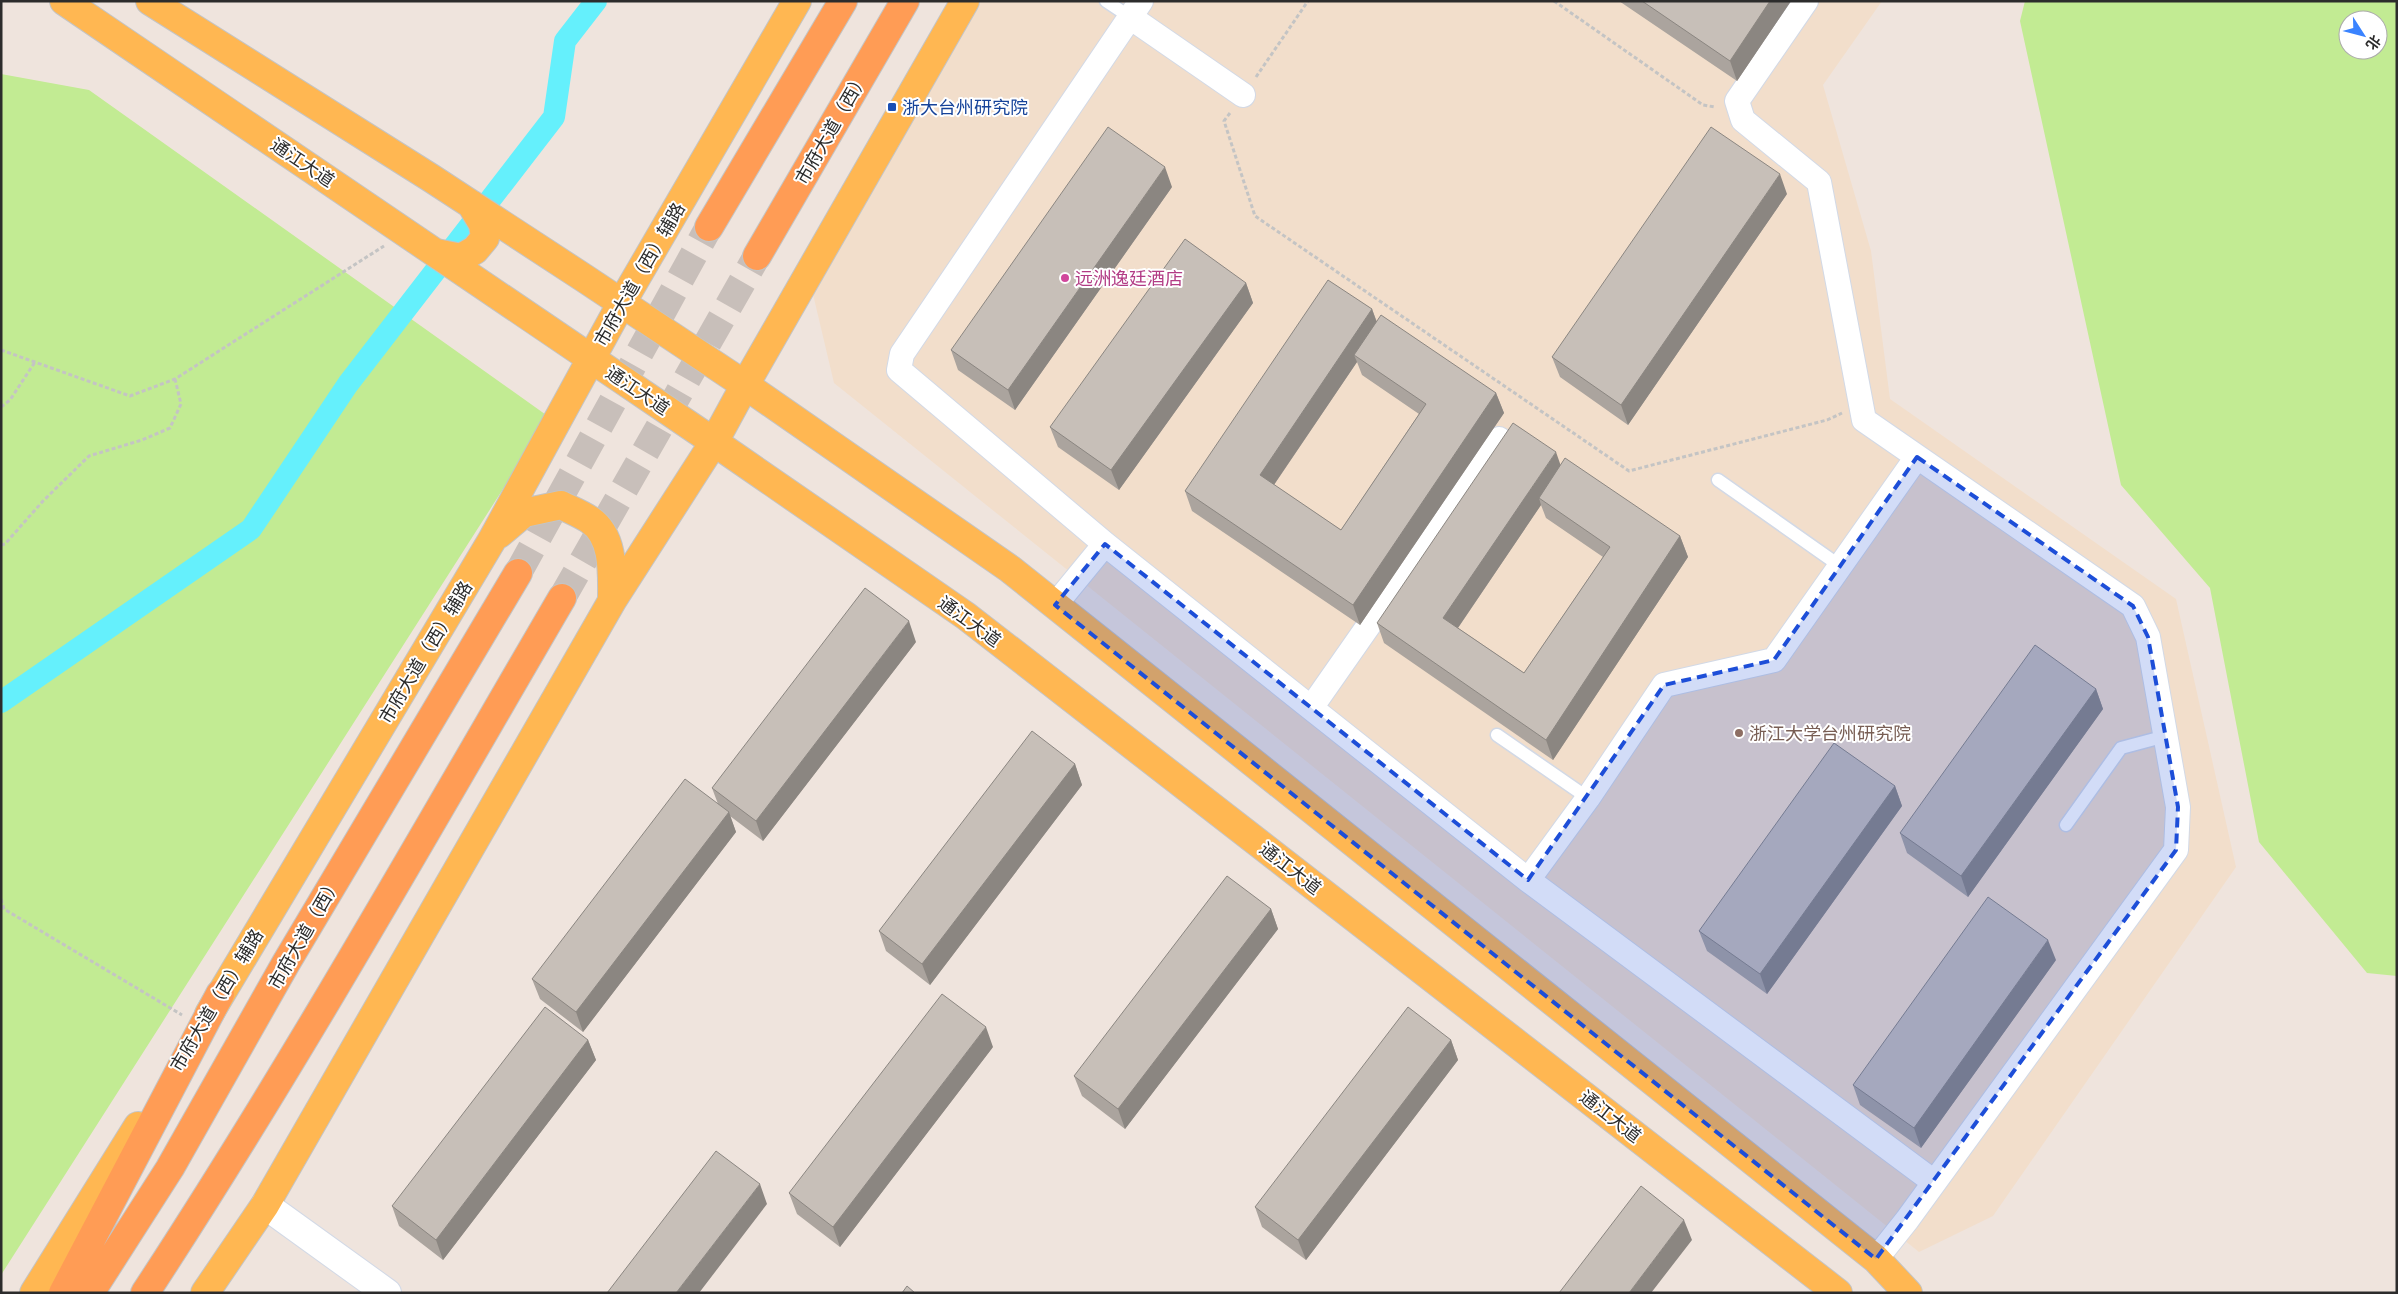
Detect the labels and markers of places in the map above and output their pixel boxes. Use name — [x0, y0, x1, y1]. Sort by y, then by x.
place label: 浙大台州研究院 — [902, 96, 1028, 118]
marker: 浙大台州研究院 — [886, 101, 898, 113]
place label: 远洲逸廷酒店 — [1075, 267, 1183, 289]
marker: 远洲逸廷酒店 — [1059, 272, 1071, 284]
place label: 浙江大学台州研究院 — [1749, 722, 1911, 744]
marker: 浙江大学台州研究院 — [1733, 727, 1745, 739]

